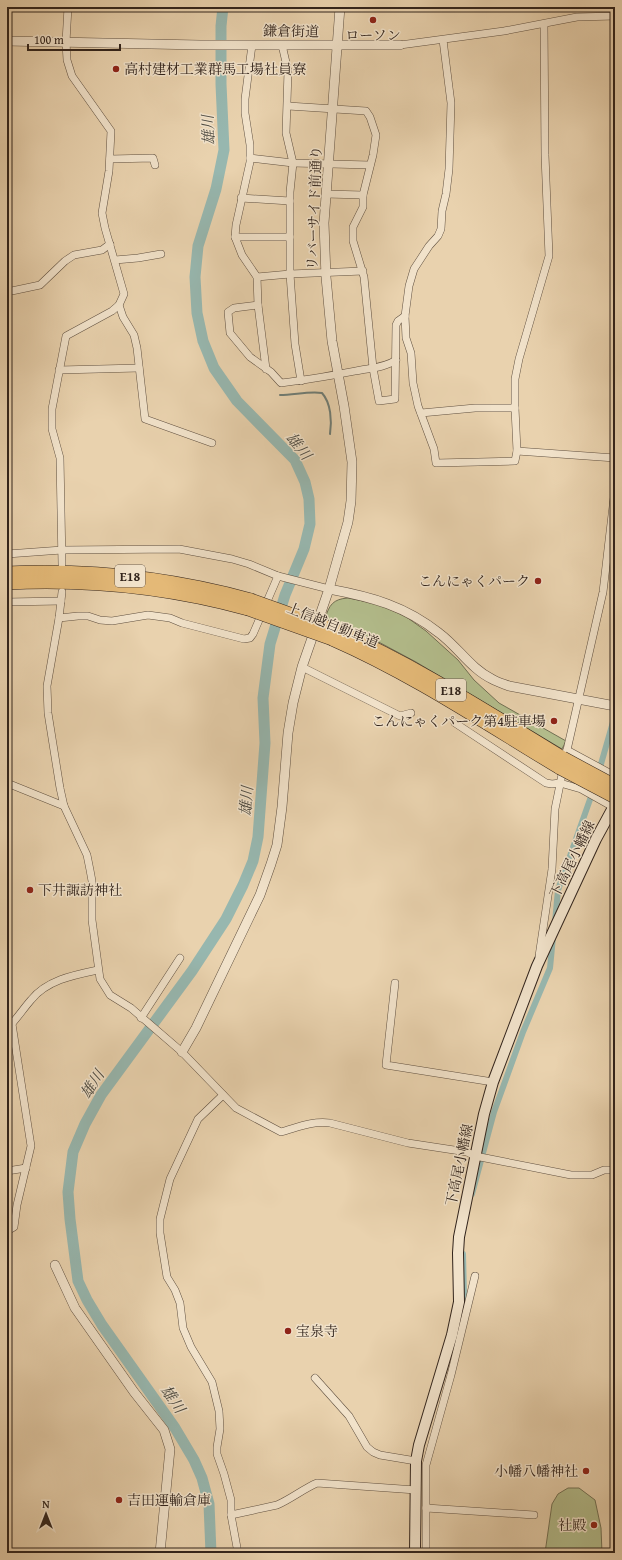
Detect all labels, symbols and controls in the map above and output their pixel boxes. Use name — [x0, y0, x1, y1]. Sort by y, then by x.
marker: ローソン — [368, 15, 378, 25]
street label: 鎌倉街道 — [263, 21, 319, 41]
place label: ローソン — [345, 25, 401, 45]
scale bar — [28, 26, 120, 52]
text: 100 m — [34, 31, 64, 48]
place label: 高村建材工業群馬工場社員寮 — [124, 59, 306, 79]
marker: 高村建材工業群馬工場社員寮 — [111, 64, 121, 74]
water label: 雄川 — [197, 112, 219, 146]
street label: リバーサイド前通り — [302, 145, 326, 271]
water label: 雄川 — [281, 428, 318, 466]
road number: E18 — [115, 565, 145, 587]
place label: こんにゃくパーク — [418, 571, 530, 591]
marker: こんにゃくパーク — [533, 576, 543, 586]
street label: 上信越自動車道 — [284, 597, 382, 653]
road number: E18 — [436, 679, 466, 701]
place label: こんにゃくパーク第4駐車場 — [372, 711, 546, 731]
marker: こんにゃくパーク第4駐車場 — [549, 716, 559, 726]
water label: 雄川 — [234, 783, 258, 817]
street label: 下高尾小幡線 — [545, 817, 599, 901]
place label: 下井諏訪神社 — [38, 880, 122, 900]
marker: 下井諏訪神社 — [25, 885, 35, 895]
water label: 雄川 — [75, 1064, 110, 1102]
street label: 下高尾小幡線 — [440, 1122, 478, 1208]
place label: 宝泉寺 — [296, 1321, 338, 1341]
marker: 宝泉寺 — [283, 1326, 293, 1336]
water label: 雄川 — [156, 1381, 191, 1419]
place label: 小幡八幡神社 — [494, 1461, 578, 1481]
marker: 小幡八幡神社 — [581, 1466, 591, 1476]
place label: 吉田運輸倉庫 — [127, 1490, 211, 1510]
north arrow — [26, 1494, 66, 1534]
marker: 吉田運輸倉庫 — [114, 1495, 124, 1505]
text: N — [42, 1496, 50, 1512]
place label: 社殿 — [558, 1515, 586, 1535]
marker: 社殿 — [589, 1520, 599, 1530]

